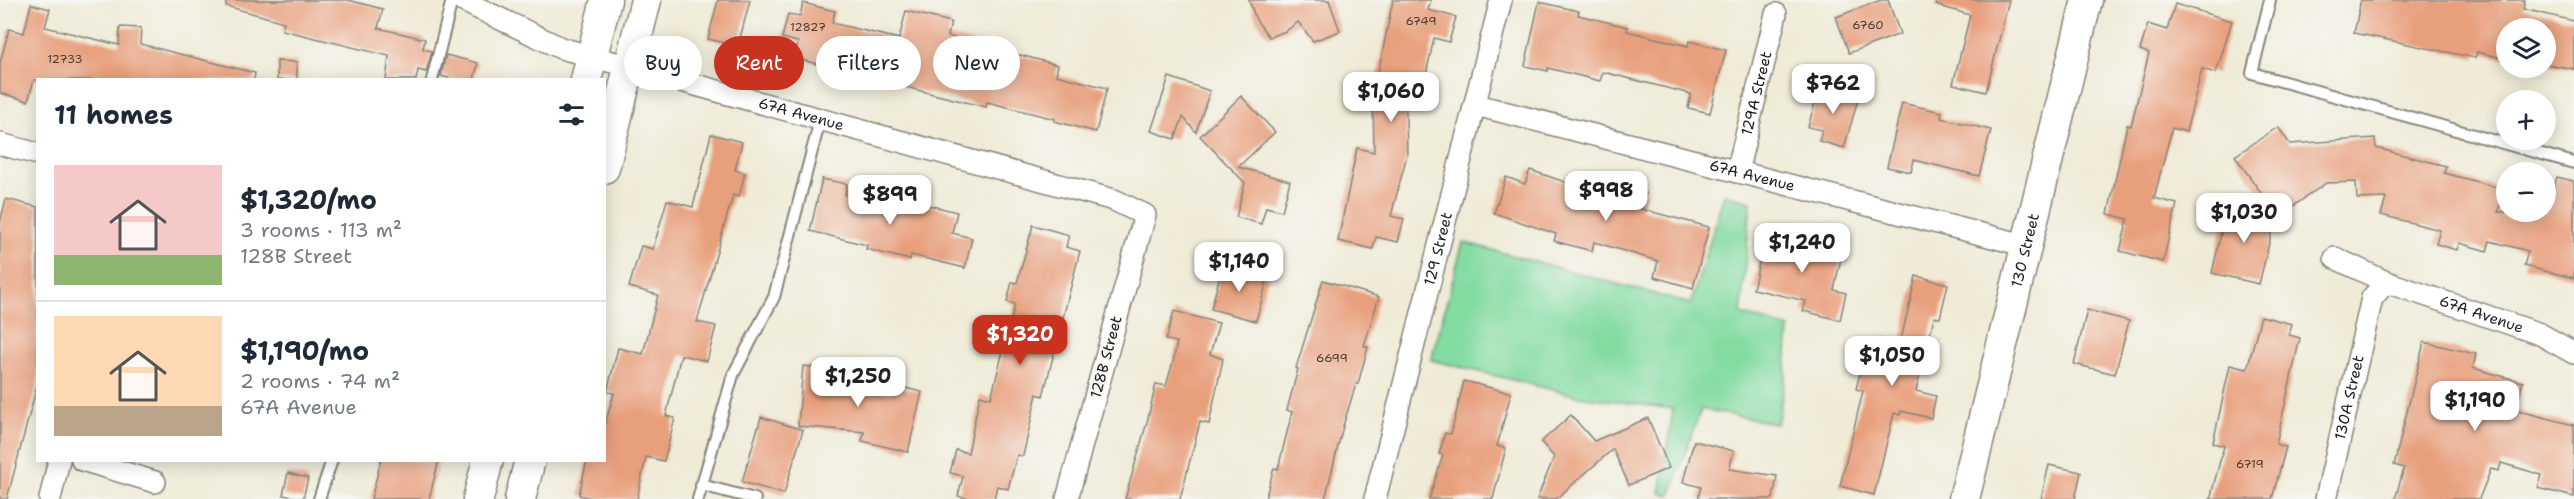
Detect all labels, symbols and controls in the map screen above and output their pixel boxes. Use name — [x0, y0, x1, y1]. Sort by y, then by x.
house number: 6749 — [1405, 13, 1437, 29]
house number: 6760 — [1852, 17, 1884, 33]
map controls — [2496, 18, 2556, 222]
button: layers — [2496, 18, 2556, 78]
house number: 12827 — [790, 19, 826, 35]
chip: Buy — [624, 36, 702, 90]
chip: Rent — [714, 36, 804, 90]
chip: Filters — [816, 36, 921, 90]
chip: New — [933, 36, 1020, 90]
street label: 129A Street — [1736, 49, 1776, 137]
house number: 12733 — [47, 51, 83, 67]
pin: $762 — [1797, 64, 1869, 115]
text: $762 — [1806, 70, 1860, 96]
pin: $1,060 — [1342, 72, 1440, 123]
text: $1,060 — [1357, 78, 1425, 104]
button: + — [2496, 90, 2556, 150]
street label: 67A Avenue — [756, 93, 846, 135]
text: 11 homes — [54, 97, 173, 132]
icon: filters — [555, 98, 588, 131]
street label: 67A Avenue — [1707, 155, 1797, 196]
button: − — [2496, 162, 2556, 222]
pin: $998 — [1570, 171, 1642, 222]
pin: $899 — [854, 175, 926, 226]
text: $998 — [1579, 177, 1633, 203]
text: $899 — [862, 181, 918, 207]
text: $1,320/mo — [240, 182, 377, 217]
icon: home — [102, 189, 174, 261]
pin: $1,030 — [2195, 193, 2293, 244]
text: $1,030 — [2210, 199, 2278, 225]
street label: 129 Street — [1419, 210, 1457, 288]
street label: 130 Street — [2007, 211, 2044, 290]
text: 3 rooms · 113 m² — [240, 217, 402, 243]
pin: $1,240 — [1753, 223, 1851, 274]
text: $1,240 — [1768, 229, 1836, 255]
pin: $1,140 — [1190, 242, 1288, 293]
text: 128B Street — [240, 243, 352, 269]
text: $1,140 — [1208, 248, 1270, 274]
street label: 67A Avenue — [2437, 291, 2526, 338]
street label: 128B Street — [1085, 314, 1127, 400]
pin: $1,320 — [971, 315, 1069, 366]
text: $1,320 — [986, 321, 1054, 347]
text: $1,190/mo — [240, 333, 369, 368]
pin: $1,050 — [1843, 336, 1941, 387]
icon: home — [102, 340, 174, 412]
text: $1,050 — [1859, 342, 1925, 368]
house number: 6699 — [1316, 350, 1348, 366]
street label: 130A Street — [2330, 353, 2369, 442]
pin: $1,250 — [809, 357, 907, 408]
text: $1,250 — [825, 363, 891, 389]
text: 2 rooms · 74 m² — [240, 368, 400, 394]
pin: $1,190 — [2426, 381, 2524, 432]
text: $1,190 — [2444, 387, 2506, 413]
text: 67A Avenue — [240, 394, 357, 420]
house number: 6719 — [2236, 456, 2264, 472]

